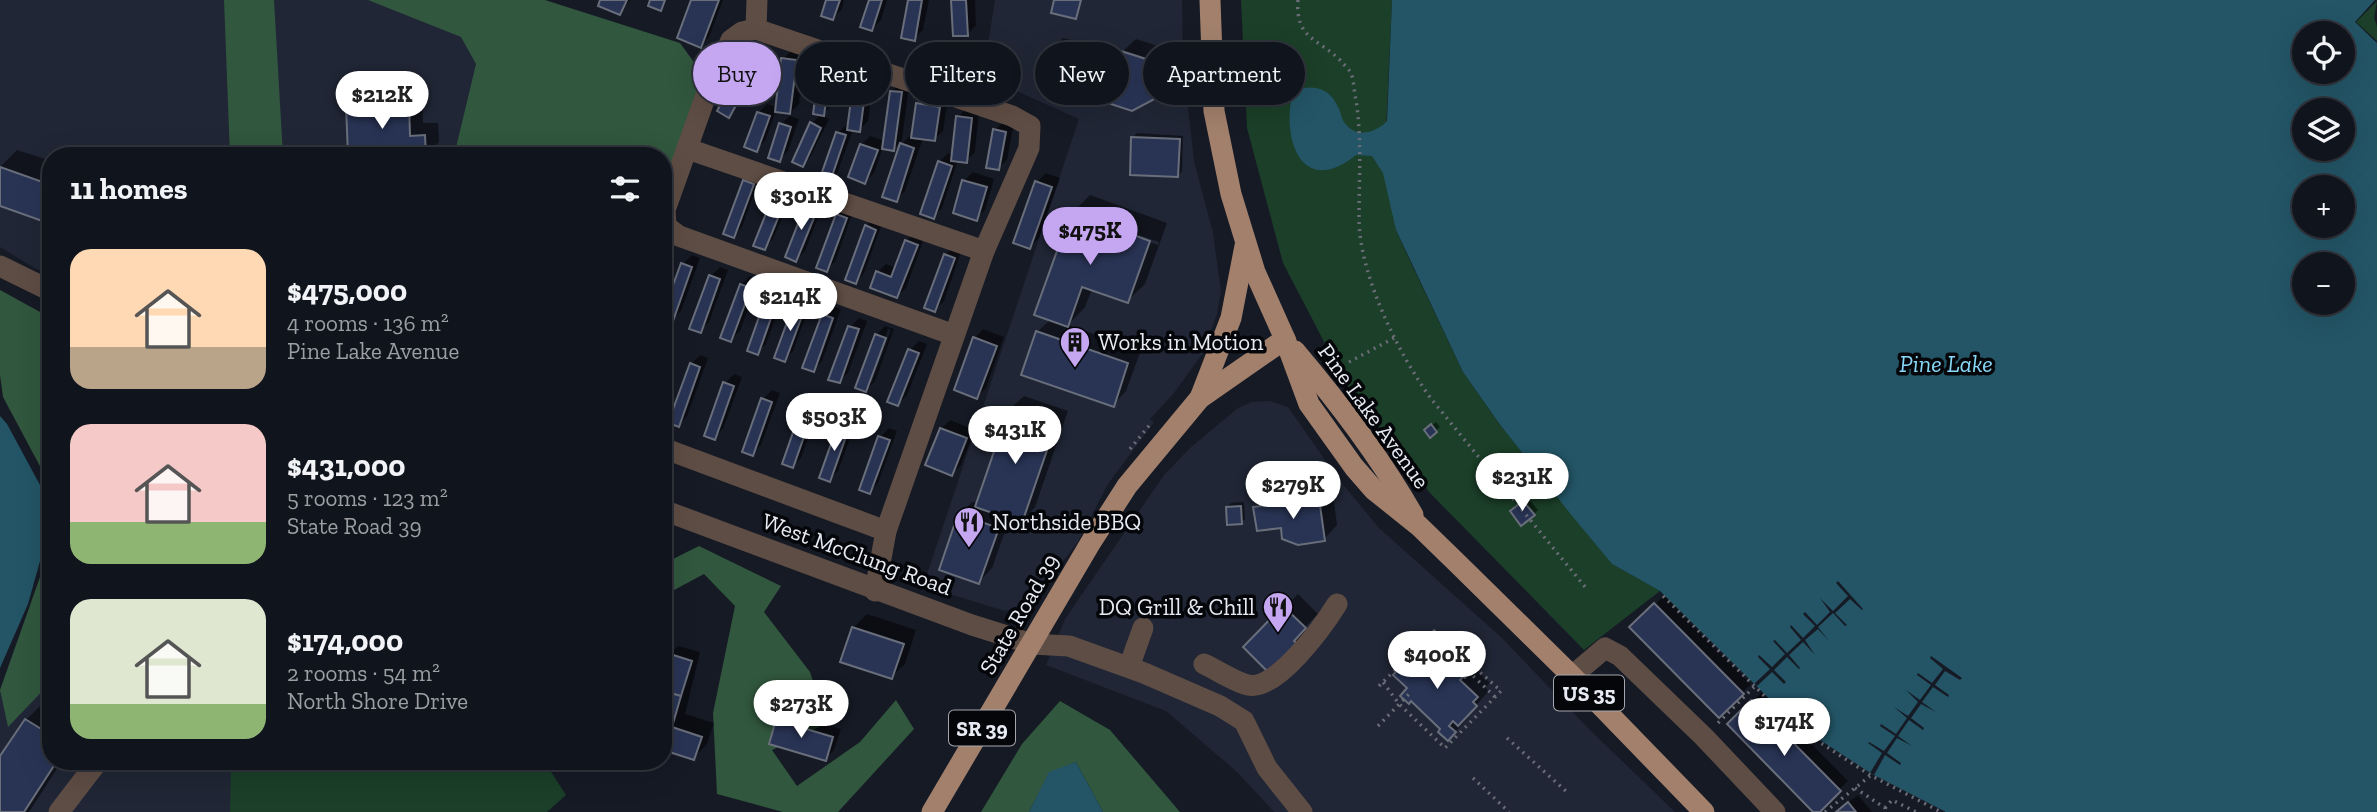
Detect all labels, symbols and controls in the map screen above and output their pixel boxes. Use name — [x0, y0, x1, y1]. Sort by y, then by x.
map controls — [2292, 21, 2355, 315]
button: locate — [2292, 21, 2355, 84]
chip: Buy — [693, 42, 781, 105]
chip: Rent — [795, 42, 891, 105]
chip: Filters — [905, 42, 1021, 105]
chip: New — [1035, 42, 1129, 105]
chip: Apartment — [1143, 42, 1305, 105]
pin: $212K — [333, 72, 431, 131]
text: $212K — [352, 80, 412, 108]
button: layers — [2292, 98, 2355, 161]
icon: filters — [606, 170, 644, 208]
text: 11 homes — [70, 171, 188, 207]
pin: $301K — [752, 173, 850, 232]
button: + — [2292, 175, 2355, 238]
text: $301K — [770, 181, 832, 209]
pin: $475K — [1041, 208, 1139, 267]
text: $475K — [1059, 216, 1121, 244]
button: − — [2292, 252, 2355, 315]
text: $475,000 — [287, 273, 407, 309]
pin: $214K — [741, 274, 839, 333]
icon: home — [126, 277, 210, 361]
text: $214K — [759, 282, 821, 310]
text: 4 rooms · 136 m² — [287, 309, 449, 337]
building icon: Works in Motion — [1058, 325, 1092, 369]
place label: Works in Motion — [1098, 328, 1263, 356]
text: Pine Lake Avenue — [287, 337, 459, 365]
street label: Pine Lake Avenue — [1312, 338, 1436, 494]
water label: Pine Lake — [1899, 349, 1993, 378]
pin: $503K — [785, 393, 883, 453]
text: $503K — [802, 402, 866, 430]
pin: $431K — [966, 406, 1064, 466]
text: $431K — [984, 415, 1046, 443]
text: $431,000 — [287, 448, 405, 484]
icon: home — [126, 452, 210, 536]
pin: $231K — [1473, 454, 1571, 513]
pin: $279K — [1244, 462, 1342, 521]
text: $231K — [1492, 462, 1552, 490]
text: $279K — [1262, 470, 1324, 498]
text: 5 rooms · 123 m² — [287, 484, 448, 512]
restaurant icon: Northside BBQ — [952, 505, 986, 549]
street label: West McClung Road — [758, 507, 956, 601]
place label: Northside BBQ — [992, 508, 1141, 536]
text: State Road 39 — [287, 512, 422, 540]
street label: State Road 39 — [973, 549, 1065, 679]
restaurant icon: DQ Grill & Chill — [1261, 590, 1295, 634]
place label: DQ Grill & Chill — [1099, 593, 1255, 621]
text: $174,000 — [287, 623, 403, 659]
icon: home — [126, 627, 210, 711]
pin: $400K — [1388, 632, 1486, 691]
text: $400K — [1404, 640, 1470, 668]
text: 2 rooms · 54 m² — [287, 659, 440, 687]
road number: US 35 — [1554, 676, 1624, 710]
pin: $273K — [752, 680, 850, 740]
text: North Shore Drive — [287, 687, 468, 715]
text: $273K — [770, 689, 832, 717]
pin: $174K — [1735, 698, 1833, 758]
text: $174K — [1754, 707, 1814, 735]
road number: SR 39 — [949, 710, 1015, 746]

